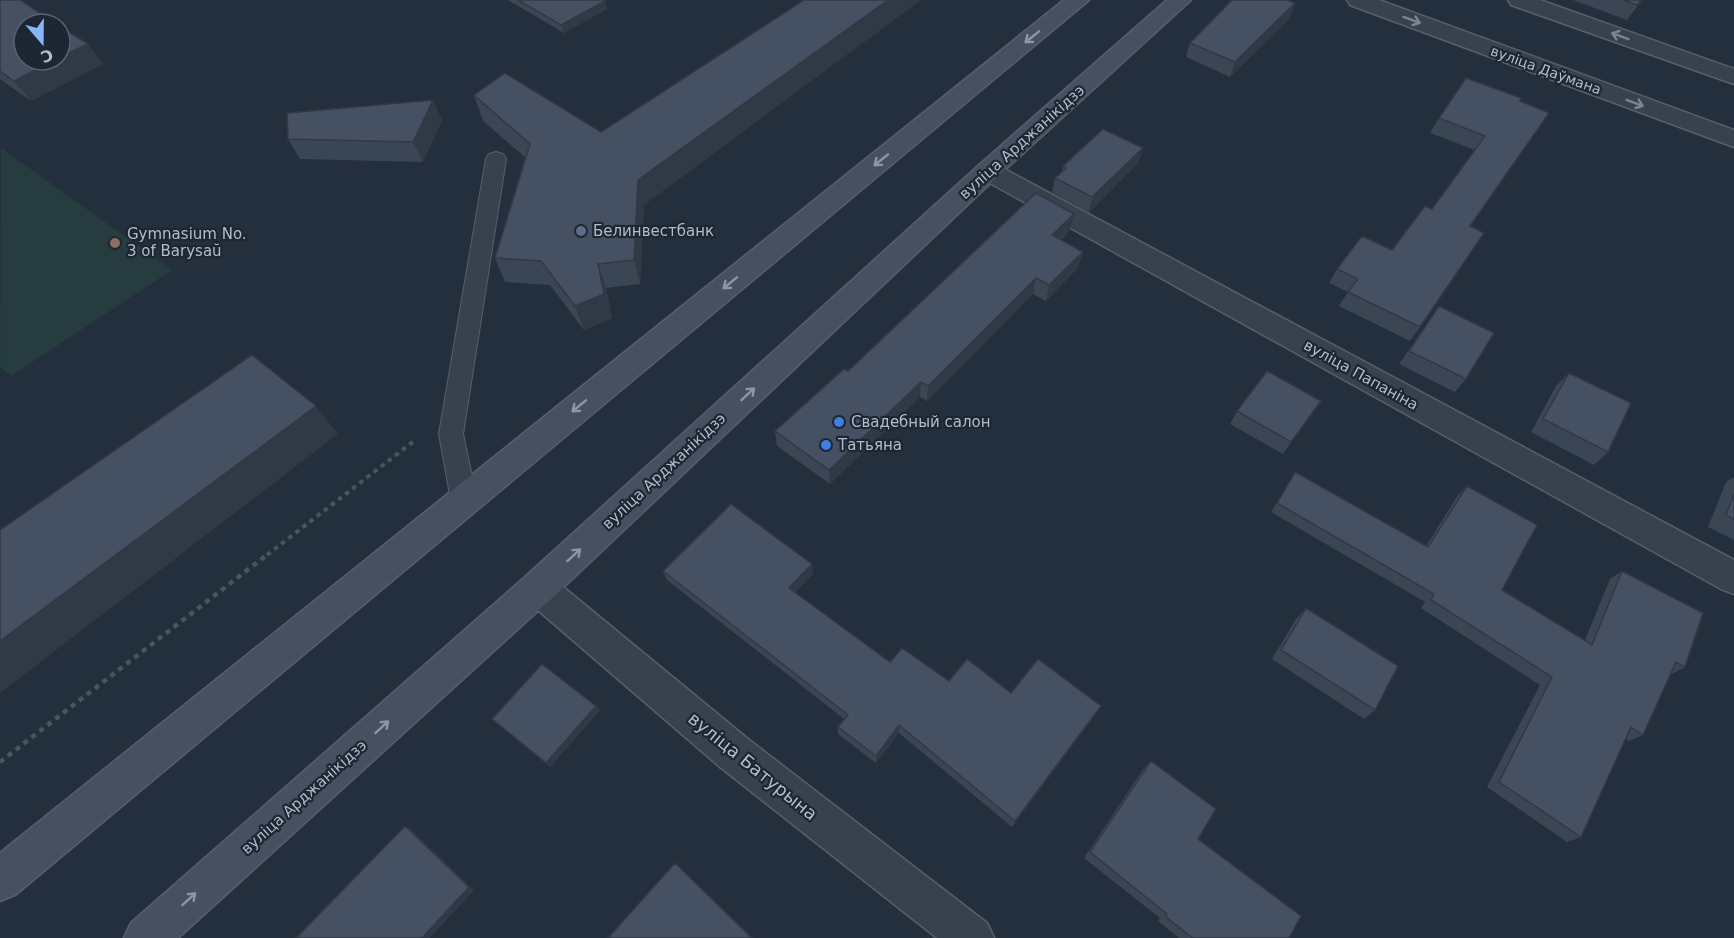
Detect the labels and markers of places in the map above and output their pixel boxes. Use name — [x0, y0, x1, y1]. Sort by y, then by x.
place label: Белинвестбанк — [593, 222, 714, 240]
marker: Белинвестбанк — [574, 224, 588, 238]
place label: Gymnasium No. 3 of Barysaŭ — [127, 225, 247, 260]
marker: Gymnasium No. 3 of Barysaŭ — [108, 236, 122, 250]
place label: Свадебный салон — [851, 413, 991, 431]
marker: Свадебный салон — [832, 415, 846, 429]
place label: Татьяна — [837, 436, 902, 454]
marker: Татьяна — [819, 438, 833, 452]

